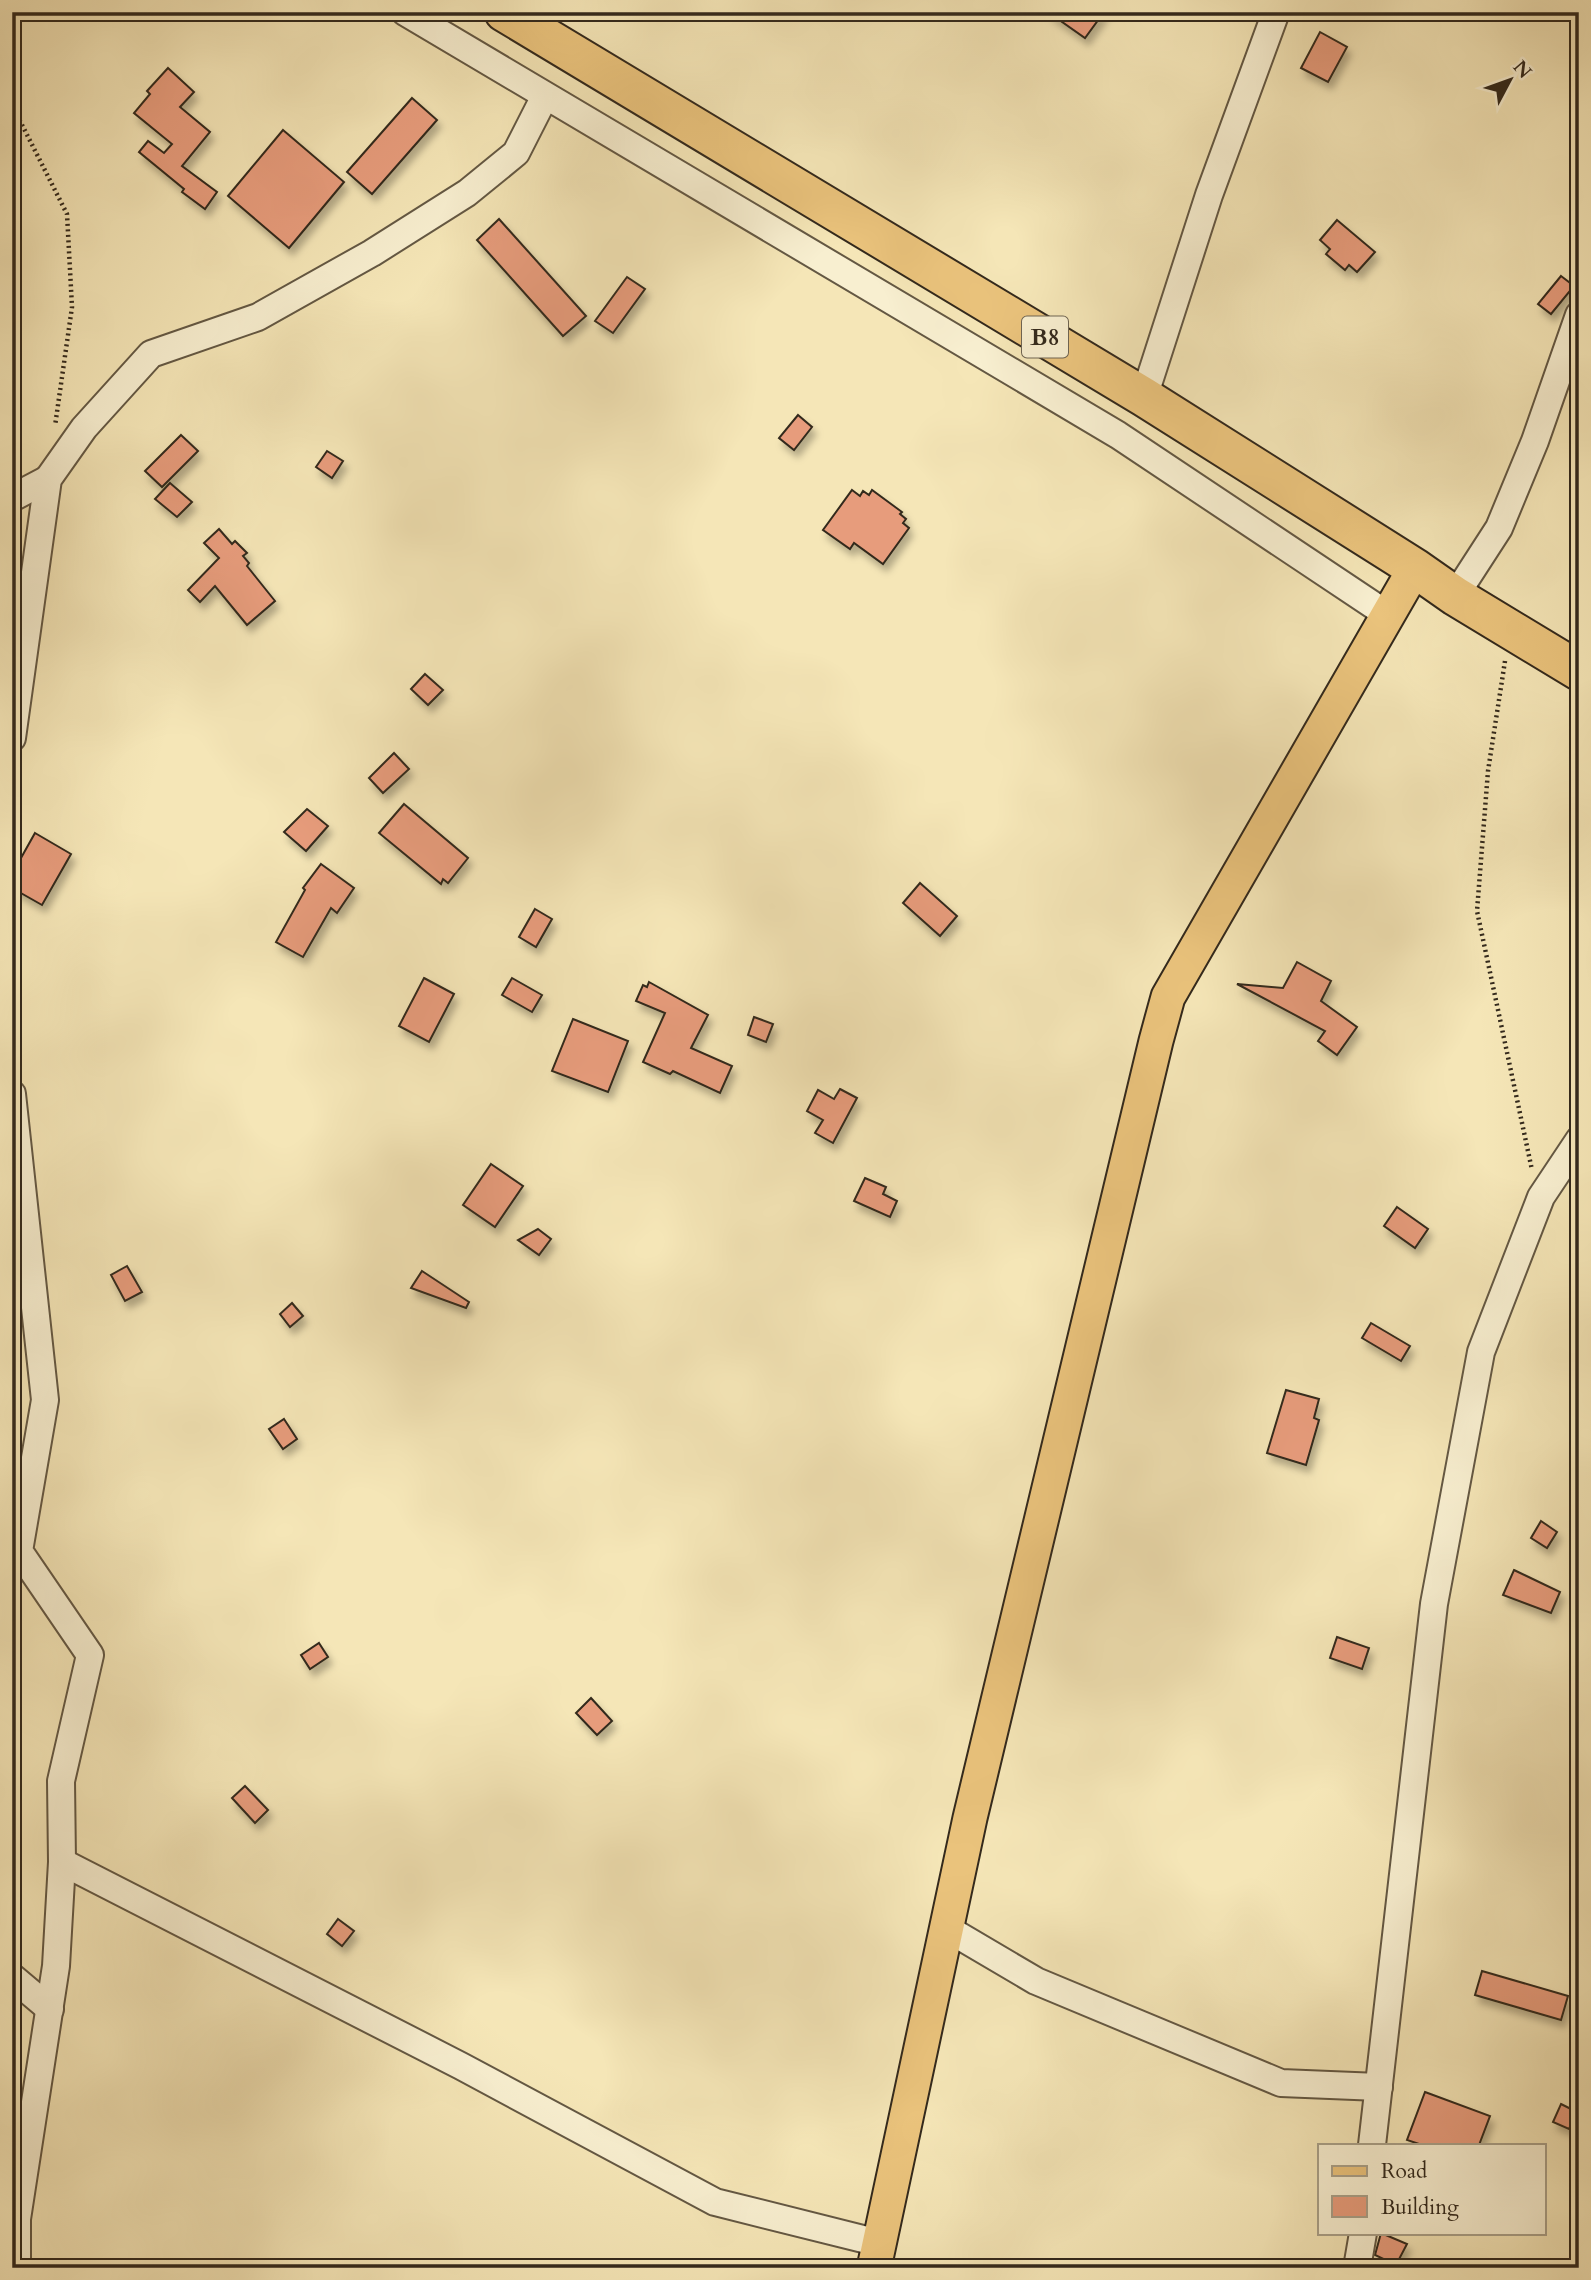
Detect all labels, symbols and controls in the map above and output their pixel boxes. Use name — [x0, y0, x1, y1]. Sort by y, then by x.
north arrow — [1476, 46, 1546, 116]
text: N — [1507, 55, 1538, 85]
road number: B8 — [1022, 316, 1068, 358]
legend — [1318, 2144, 1546, 2234]
text: Road — [1381, 2157, 1427, 2186]
text: Building — [1381, 2193, 1459, 2222]

